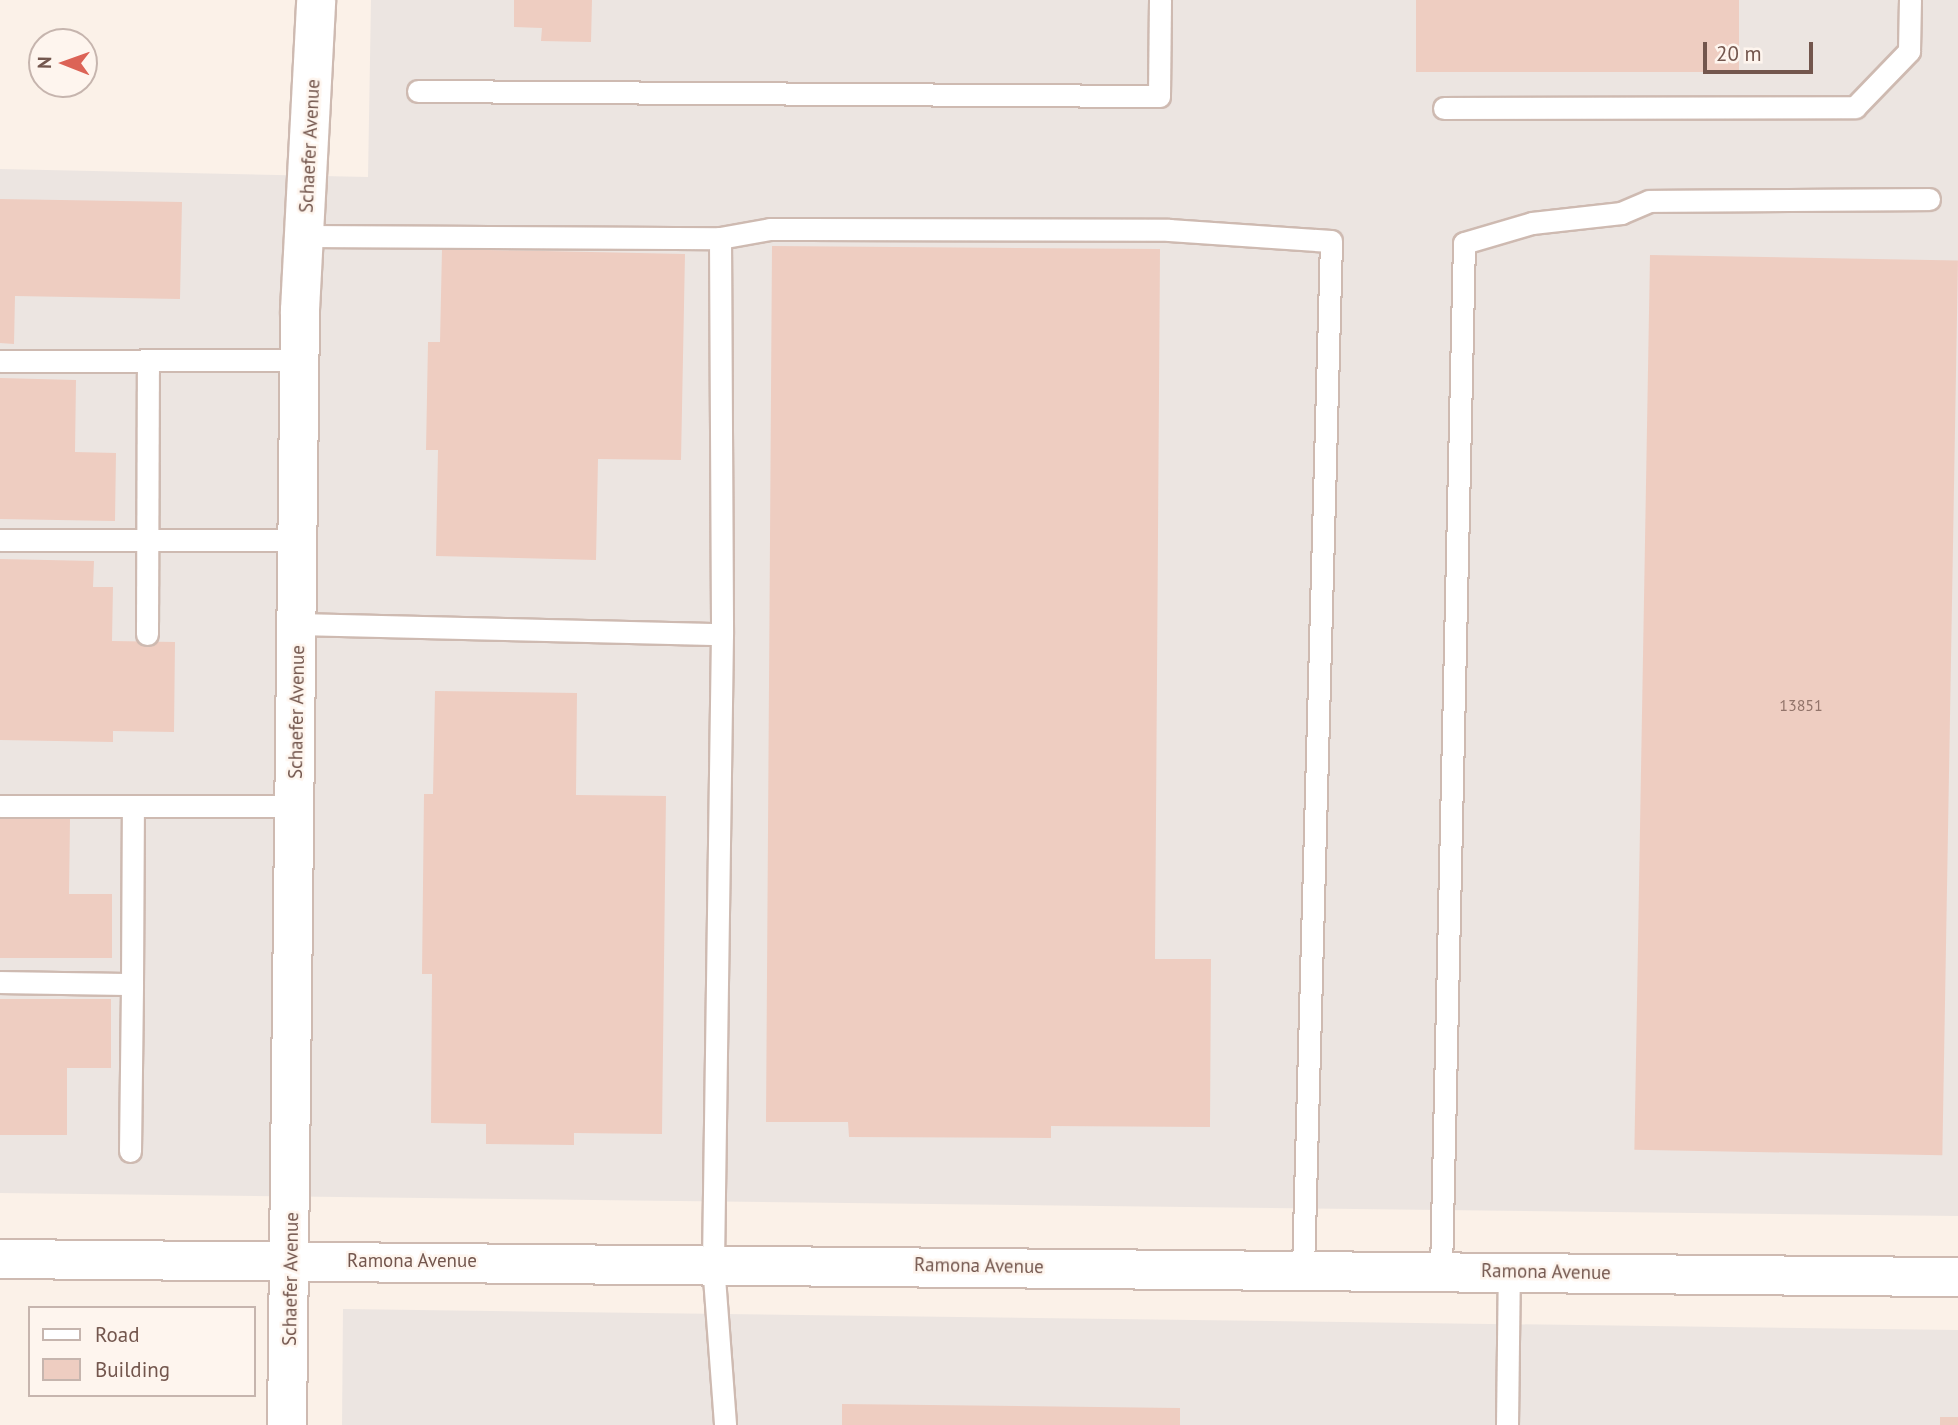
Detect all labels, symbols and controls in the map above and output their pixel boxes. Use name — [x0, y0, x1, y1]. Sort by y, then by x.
north arrow — [28, 28, 98, 98]
scale bar — [1706, 28, 1816, 72]
text: 20 m — [1716, 40, 1762, 67]
text: N — [32, 56, 56, 69]
street label: Schaefer Avenue — [295, 78, 325, 214]
street label: Schaefer Avenue — [284, 645, 310, 779]
house number: 13851 — [1779, 695, 1823, 715]
street label: Schaefer Avenue — [278, 1212, 304, 1346]
street label: Ramona Avenue — [347, 1250, 477, 1272]
street label: Ramona Avenue — [914, 1253, 1044, 1279]
street label: Ramona Avenue — [1481, 1259, 1611, 1285]
legend — [28, 1306, 256, 1397]
text: Road — [95, 1321, 139, 1348]
text: Building — [95, 1356, 170, 1383]

